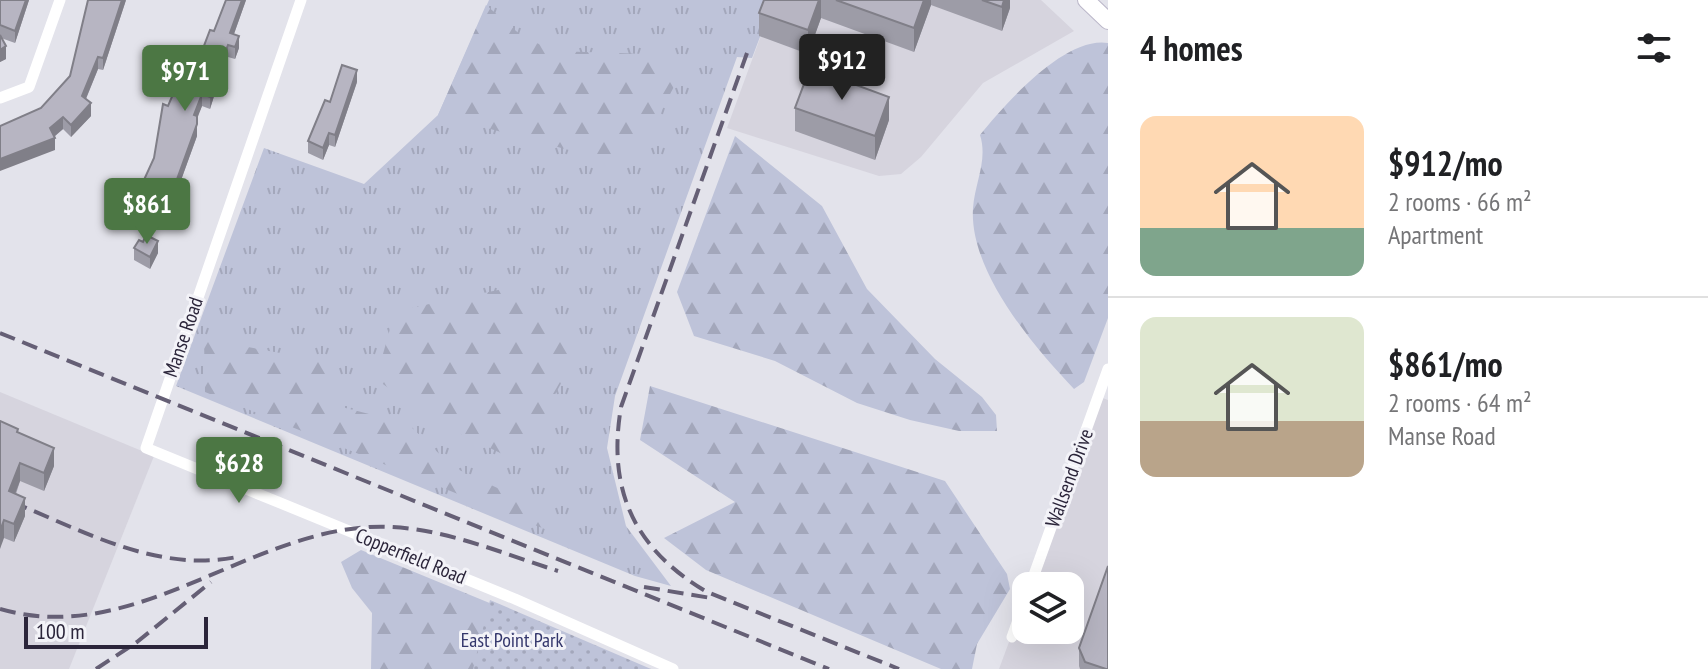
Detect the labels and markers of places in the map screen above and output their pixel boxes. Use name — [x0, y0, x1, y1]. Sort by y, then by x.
pin: $912 — [795, 34, 889, 102]
pin: $971 — [138, 45, 232, 113]
pin: $861 — [100, 178, 194, 246]
pin: $628 — [192, 437, 286, 505]

